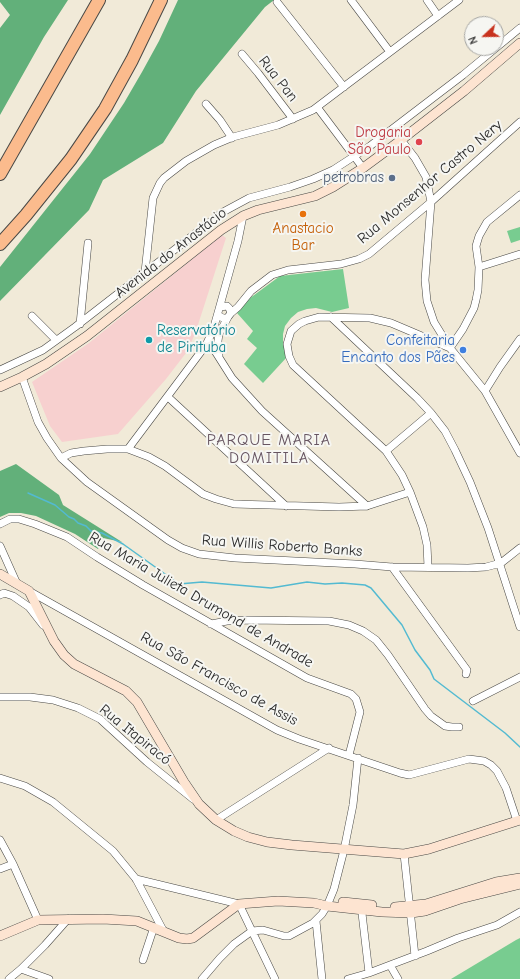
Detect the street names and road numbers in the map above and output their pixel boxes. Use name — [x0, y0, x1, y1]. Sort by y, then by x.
street label: Rua Pan — [255, 53, 301, 105]
street label: Rua Monsenhor Castro Nery — [354, 116, 506, 248]
street label: Avenida do Anastácio — [112, 204, 230, 302]
street label: Rua Maria Julieta Drumond de Andrade — [86, 528, 316, 672]
street label: Rua Willis Roberto Banks — [201, 531, 363, 561]
street label: Rua São Francisco de Assis — [137, 628, 301, 730]
street label: Rua Itapiracó — [96, 701, 174, 769]

